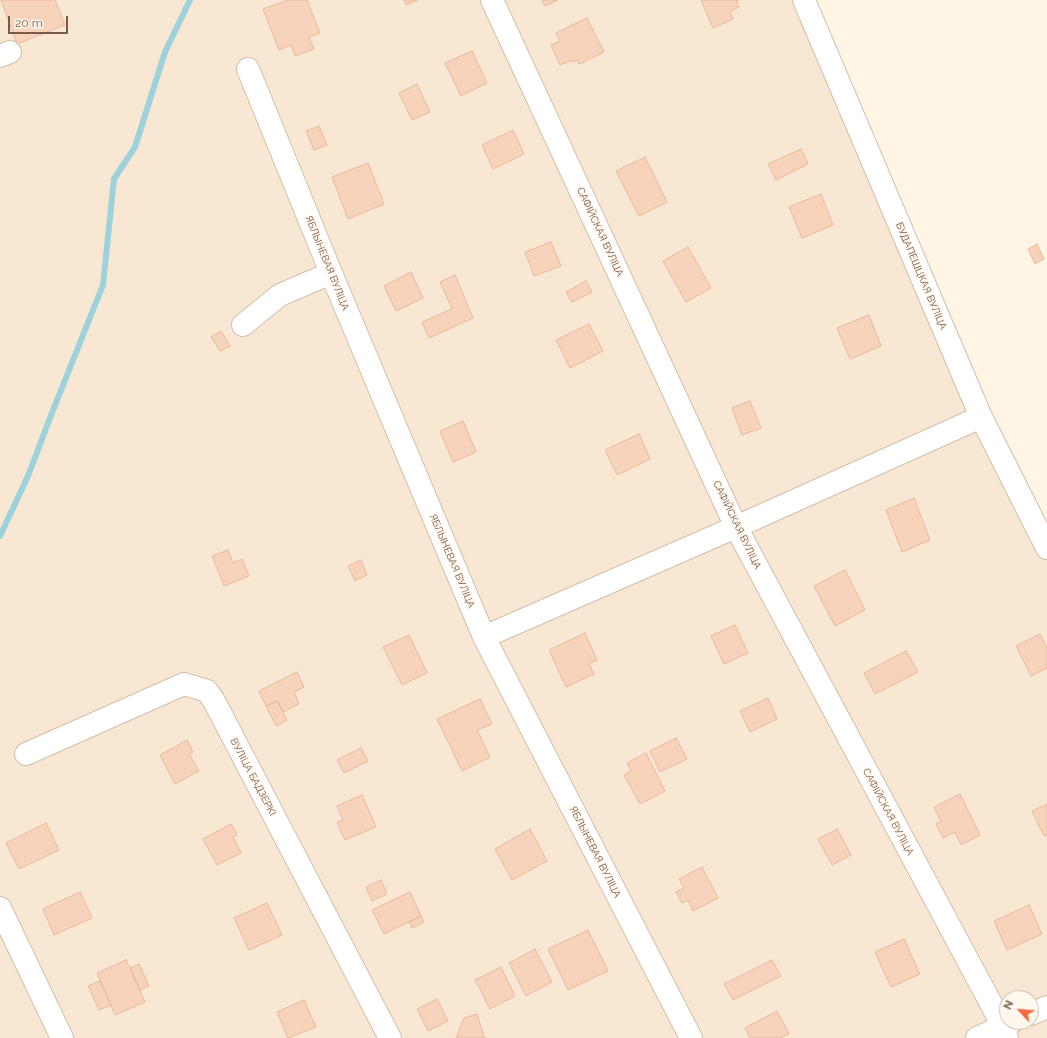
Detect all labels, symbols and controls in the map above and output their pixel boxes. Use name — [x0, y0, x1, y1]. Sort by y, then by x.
scale bar — [10, 8, 70, 34]
text: 20 m — [15, 16, 43, 30]
street label: САФІЙСКАЯ ВУЛІЦА — [574, 186, 626, 278]
street label: ЯБЛЫНЕВАЯ ВУЛІЦА — [303, 214, 351, 312]
street label: БУДАПЕШЦКАЯ ВУЛІЦА — [893, 220, 949, 332]
street label: САФІЙСКАЯ ВУЛІЦА — [710, 479, 764, 571]
street label: ЯБЛЫНЕВАЯ ВУЛІЦА — [427, 512, 477, 610]
street label: ВУЛІЦА БАДЗЕРКІ — [227, 736, 279, 818]
street label: САФІЙСКАЯ ВУЛІЦА — [860, 766, 916, 858]
street label: ЯБЛЫНЕВАЯ ВУЛІЦА — [567, 804, 623, 900]
north arrow — [999, 990, 1039, 1030]
text: N — [1001, 998, 1016, 1012]

